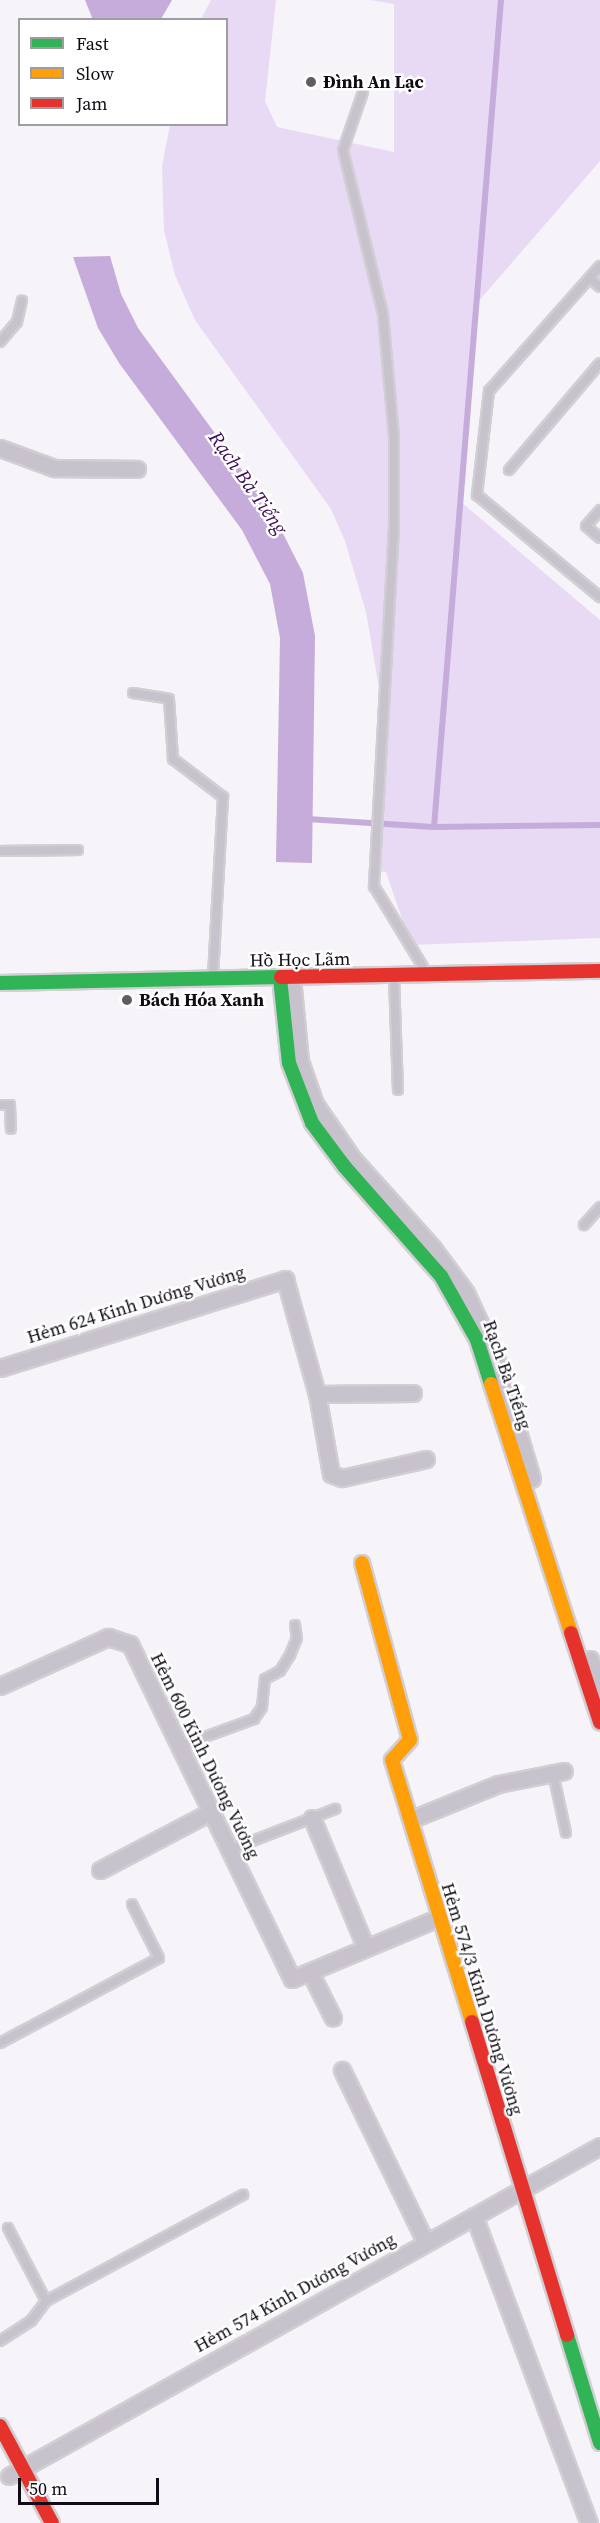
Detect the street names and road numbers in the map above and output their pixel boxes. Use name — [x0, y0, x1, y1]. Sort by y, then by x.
street label: Hồ Học Lãm — [250, 948, 350, 972]
street label: Hẻm 624 Kinh Dương Vương — [24, 1261, 248, 1349]
street label: Rạch Bà Tiếng — [478, 1317, 536, 1433]
street label: Hẻm 600 Kinh Dương Vương — [146, 1649, 264, 1863]
street label: Hẻm 574/3 Kinh Dương Vương — [436, 1880, 528, 2118]
street label: Hẻm 574 Kinh Dương Vương — [190, 2228, 400, 2358]

